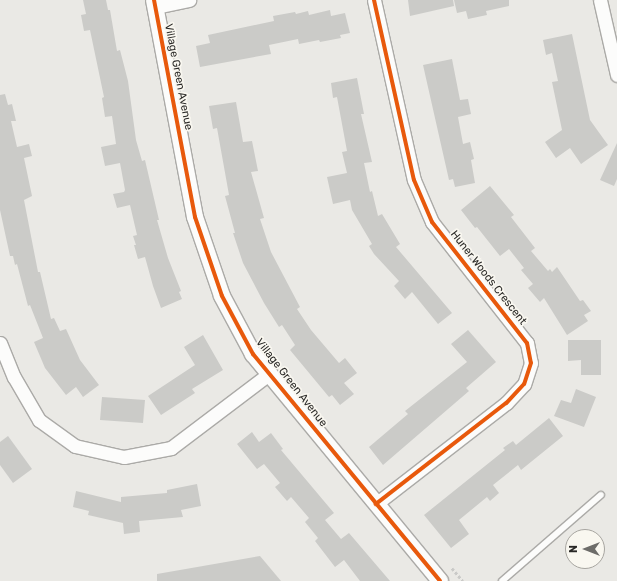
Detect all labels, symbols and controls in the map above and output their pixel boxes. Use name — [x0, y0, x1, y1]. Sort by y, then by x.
street label: Village Green Avenue — [161, 23, 195, 131]
street label: Huner Woods Crescent — [447, 228, 529, 328]
street label: Village Green Avenue — [252, 336, 330, 430]
north arrow — [565, 529, 605, 569]
text: N — [567, 545, 580, 553]

